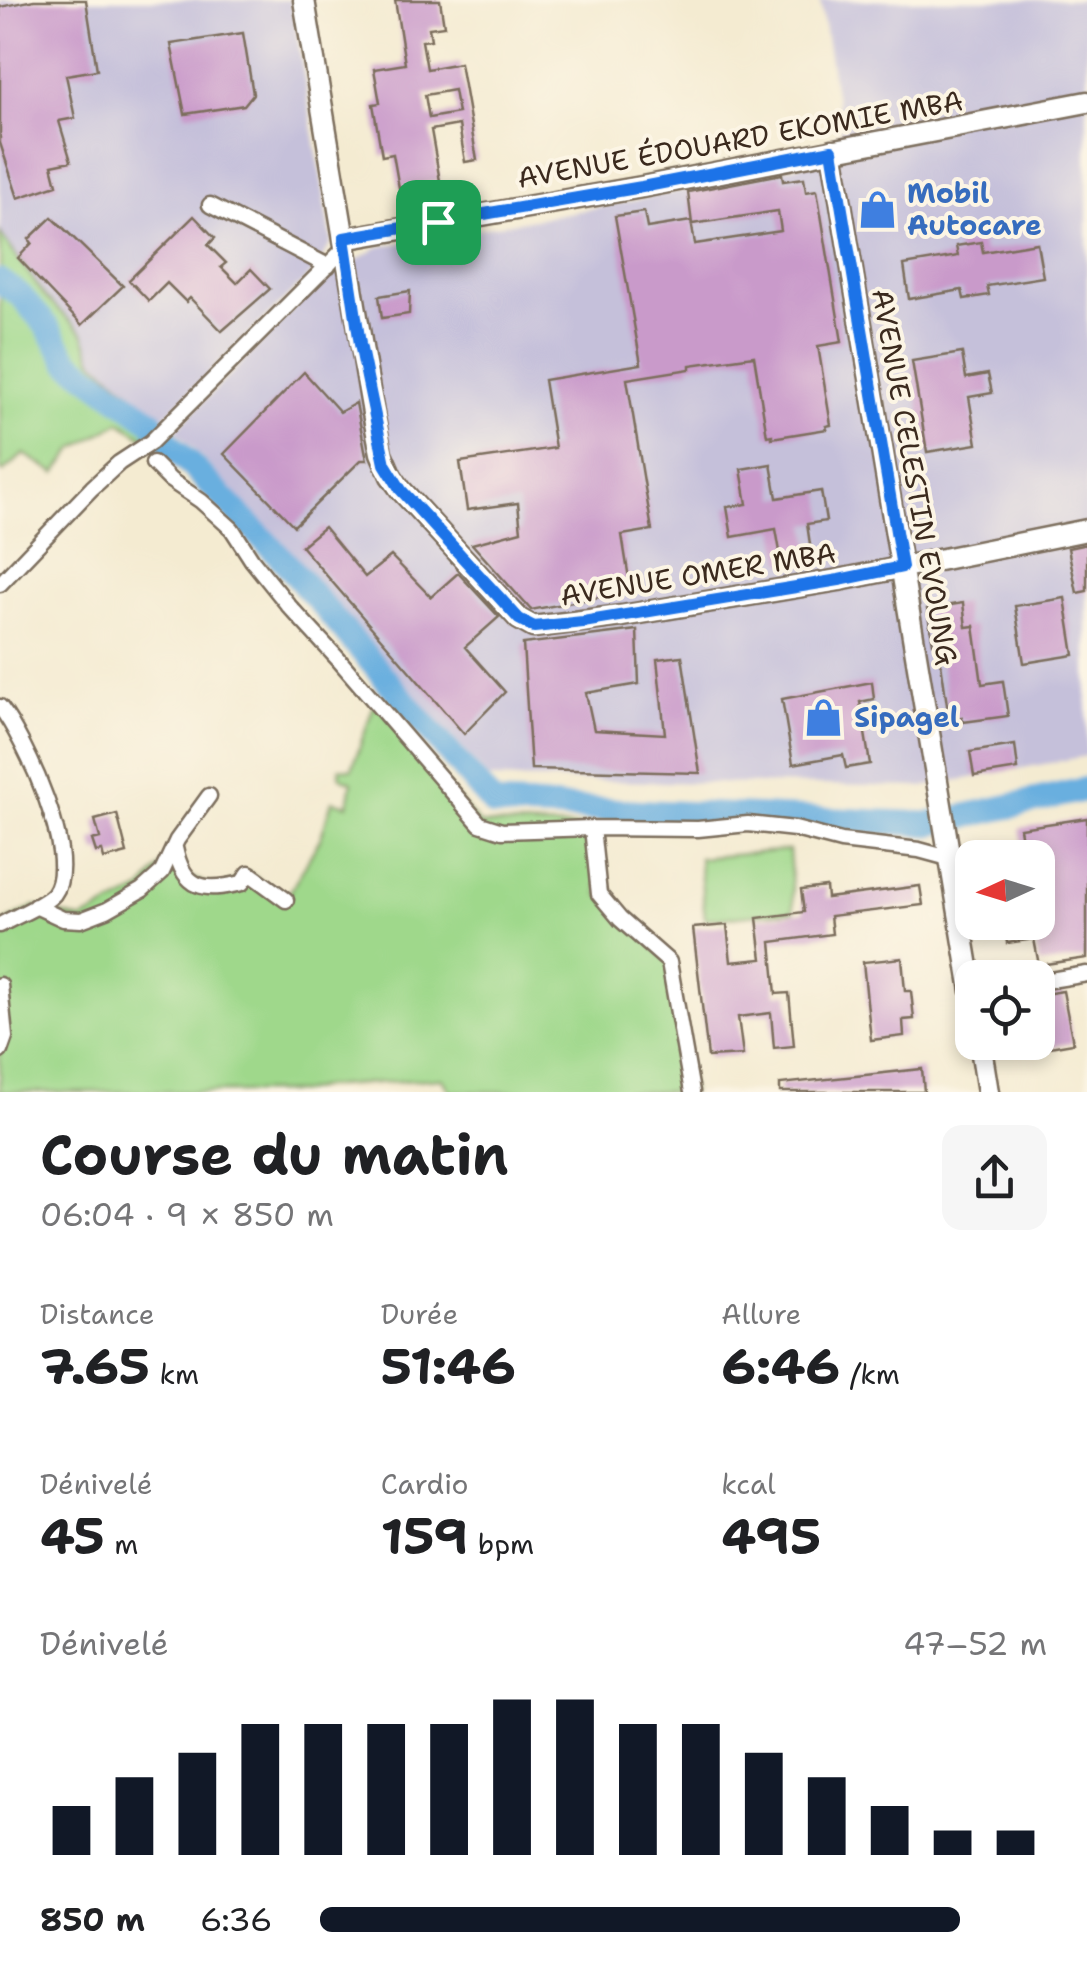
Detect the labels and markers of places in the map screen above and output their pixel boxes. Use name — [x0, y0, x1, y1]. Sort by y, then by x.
place label: Mobil Autocare — [907, 174, 1042, 244]
pin — [396, 180, 481, 265]
shop icon: Mobil Autocare — [856, 188, 898, 230]
shop icon: Sipagel — [803, 696, 845, 738]
place label: Sipagel — [854, 698, 960, 736]

